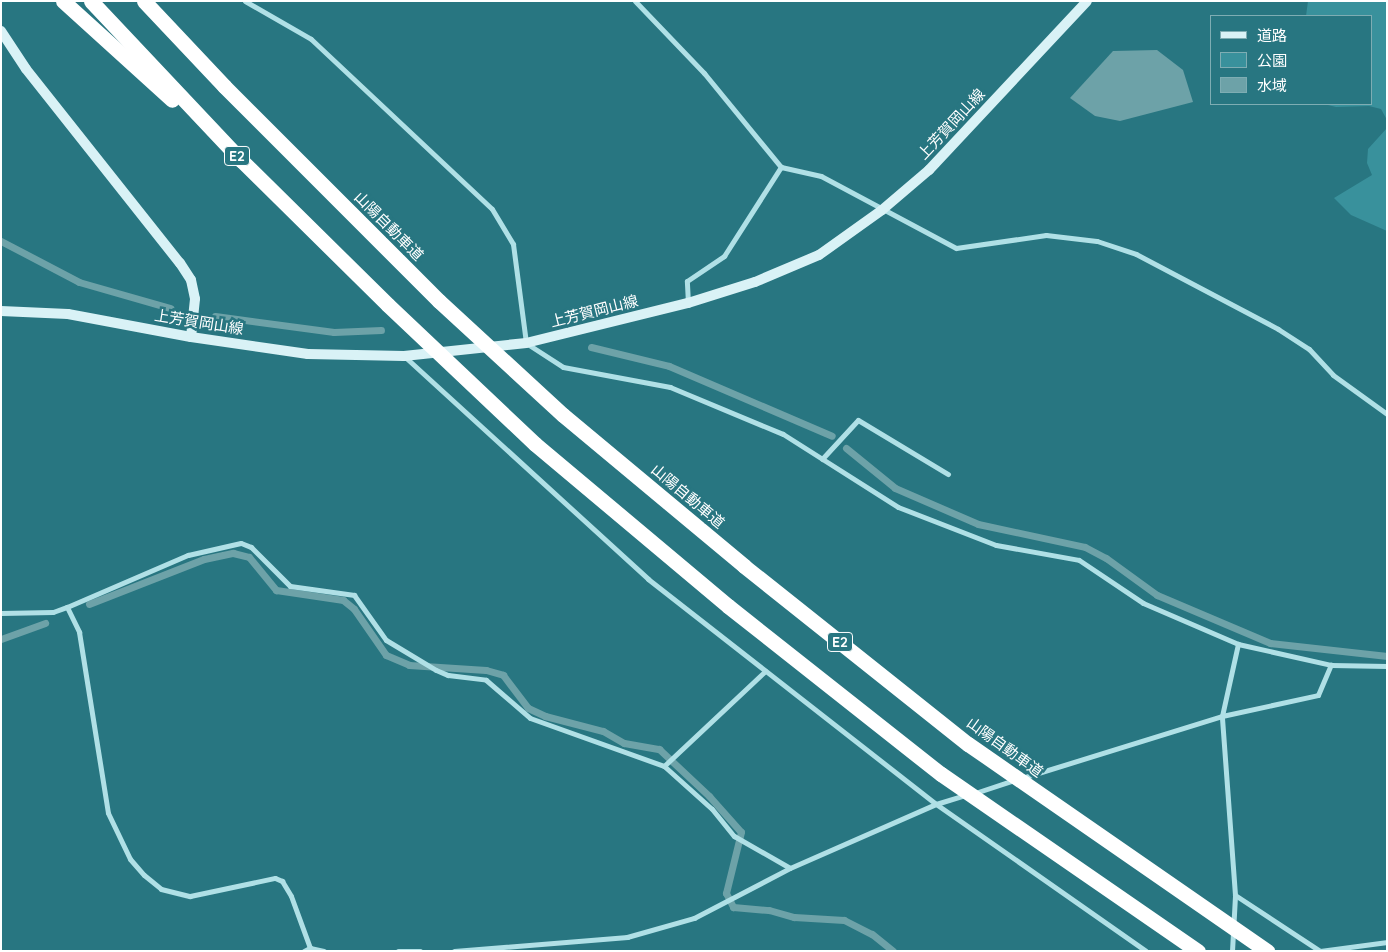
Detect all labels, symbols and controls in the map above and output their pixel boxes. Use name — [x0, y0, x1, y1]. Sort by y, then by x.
legend — [1210, 15, 1373, 105]
text: 道路 — [1257, 26, 1287, 45]
text: 公園 — [1257, 51, 1287, 70]
text: 水域 — [1257, 76, 1287, 95]
street label: 上芳賀岡山線 — [914, 85, 988, 163]
road number: E2 — [223, 144, 251, 168]
street label: 山陽自動車道 — [351, 188, 427, 264]
street label: 上芳賀岡山線 — [548, 291, 640, 331]
street label: 上芳賀岡山線 — [153, 306, 245, 338]
street label: 山陽自動車道 — [648, 460, 728, 532]
road number: E2 — [826, 630, 854, 654]
street label: 山陽自動車道 — [963, 713, 1047, 781]

